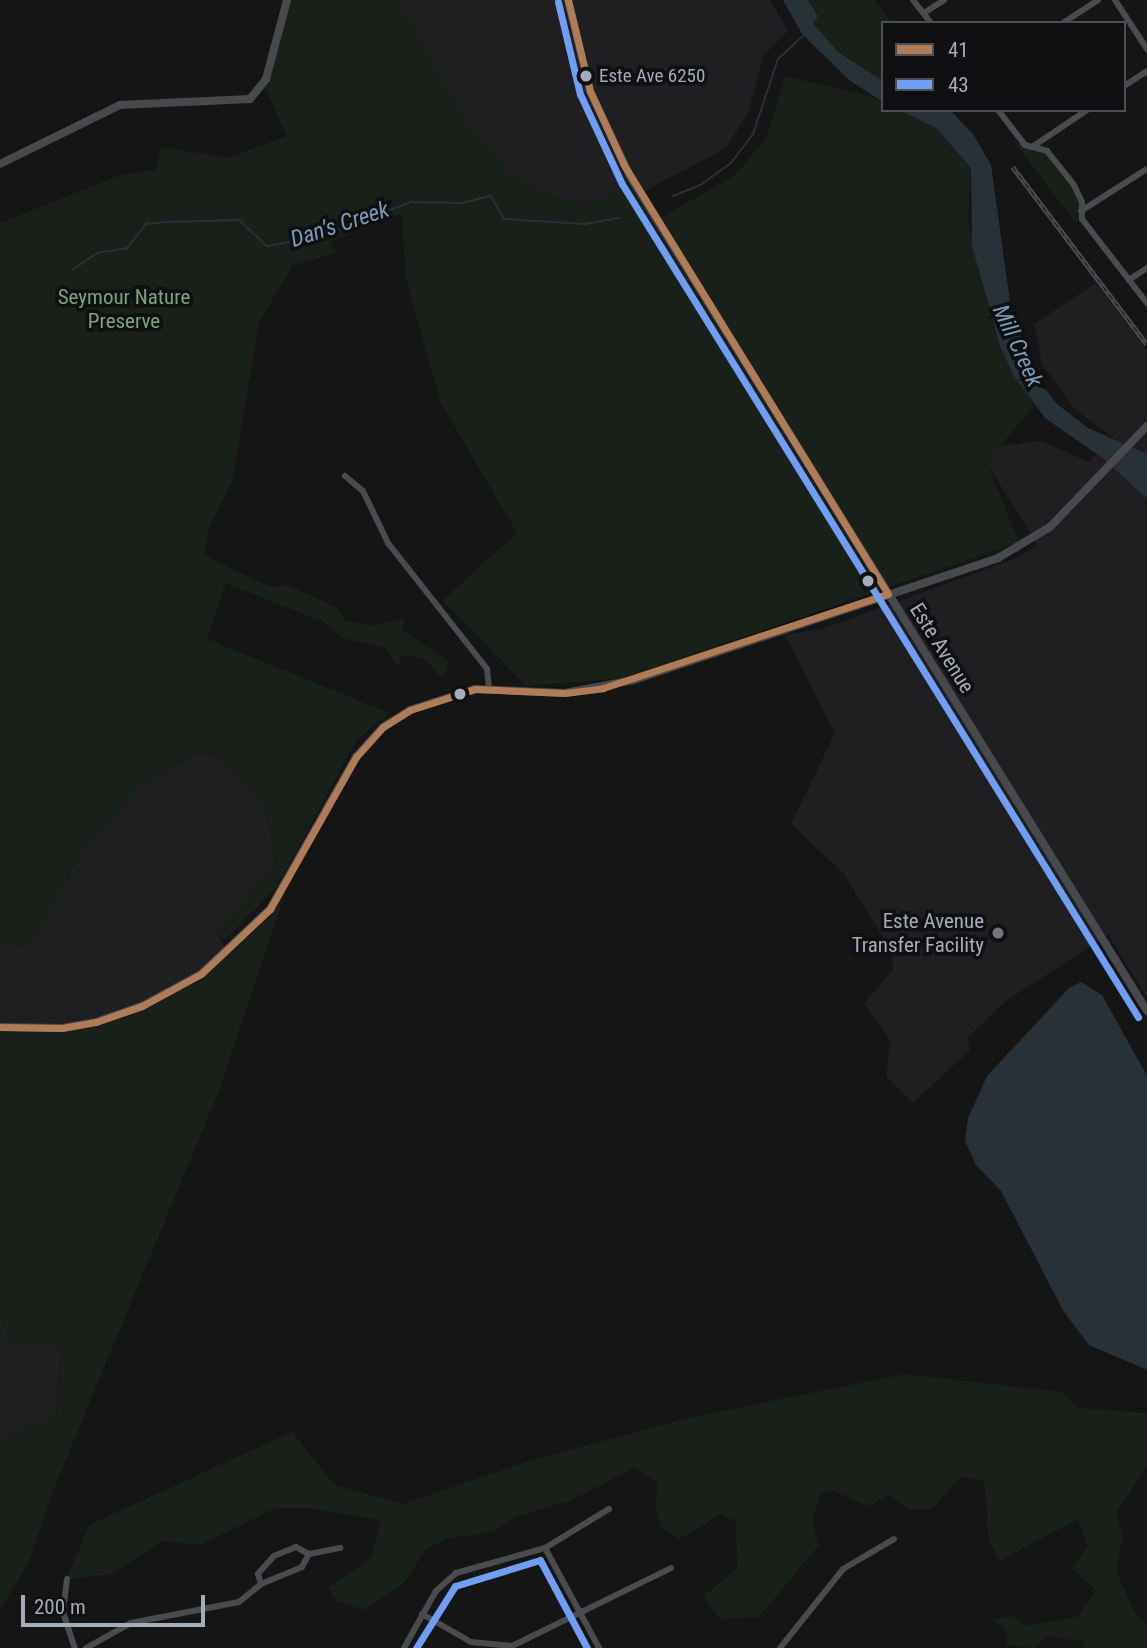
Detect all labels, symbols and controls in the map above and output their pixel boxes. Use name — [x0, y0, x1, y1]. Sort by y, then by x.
legend — [881, 21, 1126, 112]
text: 41 — [948, 38, 969, 62]
place label: Este Ave 6250 — [599, 65, 705, 87]
marker: Este Ave 6250 — [579, 69, 593, 83]
text: 43 — [948, 73, 969, 97]
water label: Dan’s Creek — [287, 196, 393, 254]
park label: Seymour Nature Preserve — [58, 284, 190, 334]
water label: Mill Creek — [986, 300, 1048, 392]
unlabelled marker — [861, 574, 875, 588]
street label: Este Avenue — [904, 598, 980, 698]
unlabelled marker — [453, 687, 467, 701]
place label: Este Avenue Transfer Facility — [852, 908, 984, 958]
marker: Este Avenue Transfer Facility — [990, 925, 1006, 941]
scale bar — [24, 1582, 208, 1626]
text: 200 m — [34, 1595, 86, 1619]

